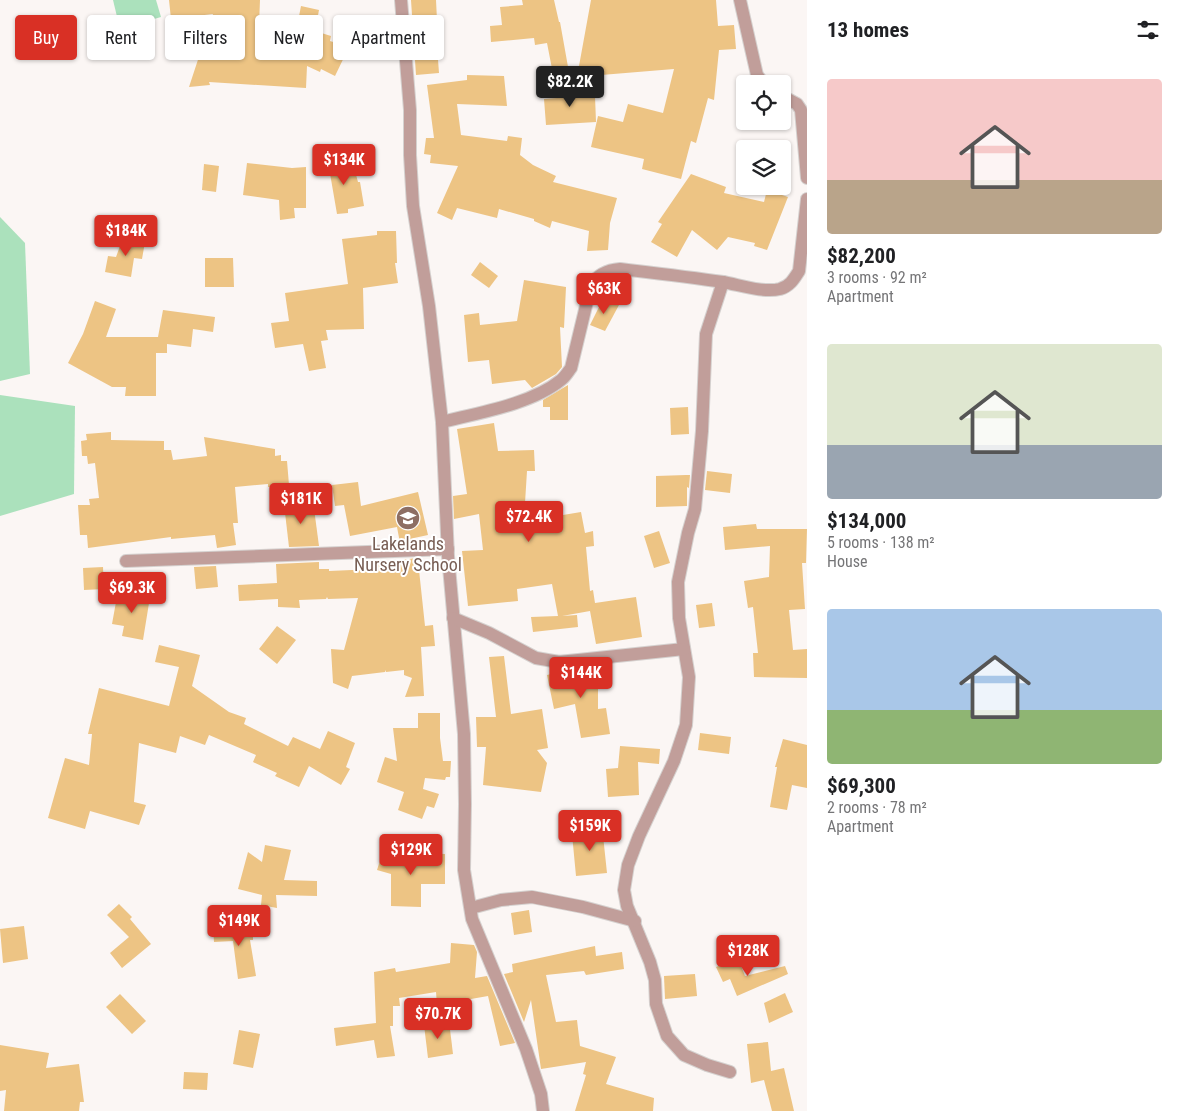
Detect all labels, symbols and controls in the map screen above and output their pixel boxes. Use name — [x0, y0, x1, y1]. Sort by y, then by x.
chip: Buy — [15, 15, 77, 60]
chip: Rent — [87, 15, 155, 60]
chip: Filters — [165, 15, 245, 60]
chip: New — [255, 15, 323, 60]
chip: Apartment — [333, 15, 444, 60]
icon: filters — [1134, 16, 1162, 44]
text: 13 homes — [827, 18, 909, 42]
pin: $82.2K — [529, 66, 611, 108]
text: $82.2K — [547, 72, 593, 91]
map controls — [736, 75, 791, 195]
button: locate — [736, 75, 791, 130]
icon: home — [950, 112, 1040, 202]
button: layers — [736, 140, 791, 195]
pin: $134K — [309, 144, 379, 186]
text: $134K — [323, 150, 365, 169]
pin: $184K — [91, 214, 161, 257]
text: $184K — [105, 221, 147, 240]
text: $82,200 — [827, 244, 896, 268]
text: 3 rooms · 92 m² — [827, 268, 927, 287]
pin: $63K — [574, 272, 634, 315]
text: $63K — [587, 279, 621, 298]
text: Apartment — [827, 287, 894, 306]
icon: home — [950, 377, 1040, 467]
pin: $181K — [266, 482, 336, 525]
text: $181K — [280, 489, 322, 508]
pin: $72.4K — [488, 500, 570, 543]
school or university icon: Lakelands Nursery School — [395, 505, 421, 531]
text: $72.4K — [506, 507, 552, 526]
text: $134,000 — [827, 509, 906, 533]
place label: Lakelands Nursery School — [354, 533, 462, 575]
text: 5 rooms · 138 m² — [827, 533, 935, 552]
text: House — [827, 552, 867, 571]
pin: $69.3K — [91, 572, 173, 614]
text: $69.3K — [109, 578, 155, 597]
icon: home — [950, 642, 1040, 732]
pin: $144K — [546, 656, 616, 699]
text: $144K — [560, 663, 602, 682]
text: $69,300 — [827, 774, 896, 798]
text: 2 rooms · 78 m² — [827, 798, 927, 817]
pin: $159K — [555, 810, 625, 852]
text: $159K — [569, 816, 611, 835]
text: Apartment — [827, 817, 894, 836]
pin: $129K — [376, 834, 446, 876]
text: $129K — [390, 840, 432, 859]
pin: $149K — [204, 904, 274, 947]
text: $149K — [218, 911, 260, 930]
pin: $128K — [713, 934, 783, 977]
text: $128K — [727, 941, 769, 960]
pin: $70.7K — [397, 998, 479, 1040]
text: $70.7K — [415, 1004, 461, 1023]

